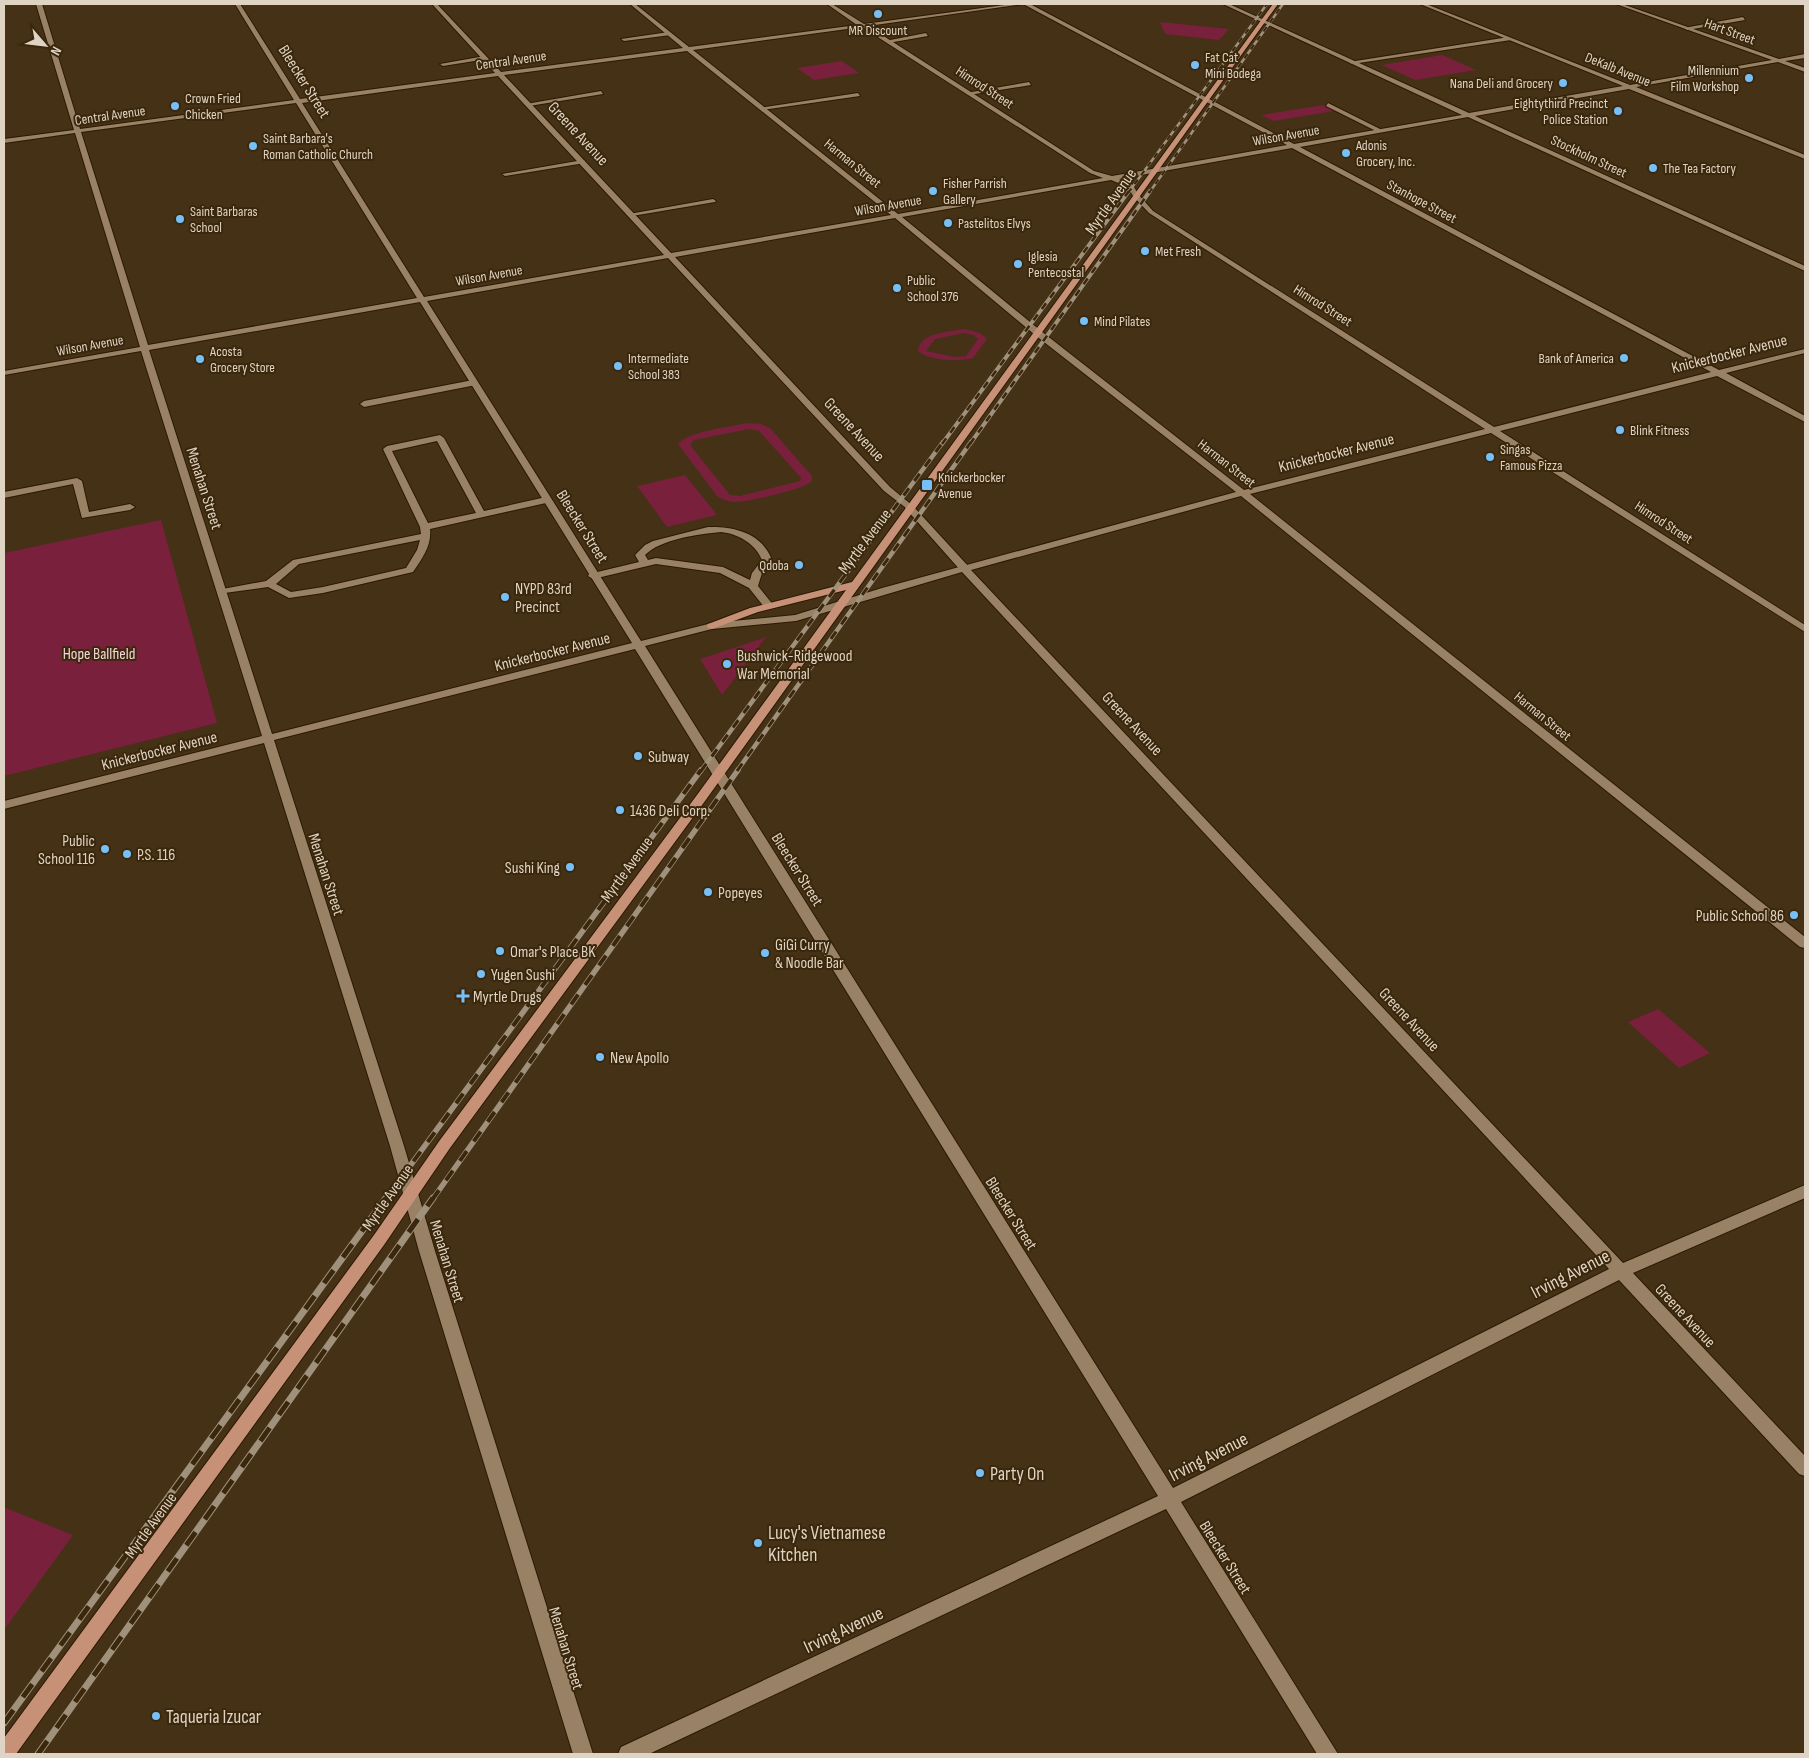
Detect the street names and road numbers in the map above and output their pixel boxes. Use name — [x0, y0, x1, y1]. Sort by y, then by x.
street label: Hart Street — [1702, 14, 1758, 48]
street label: Bleecker Street — [274, 42, 334, 122]
street label: Central Avenue — [475, 47, 547, 74]
street label: DeKalb Avenue — [1583, 49, 1653, 90]
street label: Himrod Street — [952, 62, 1017, 112]
street label: Greene Avenue — [544, 98, 612, 170]
street label: Central Avenue — [74, 102, 146, 129]
street label: Wilson Avenue — [1251, 121, 1321, 150]
street label: Stockholm Street — [1548, 131, 1630, 182]
street label: Harman Street — [821, 135, 885, 192]
street label: Myrtle Avenue — [1082, 165, 1141, 239]
street label: Stanhope Street — [1384, 176, 1460, 227]
street label: Wilson Avenue — [853, 191, 923, 220]
street label: Wilson Avenue — [454, 261, 524, 290]
street label: Himrod Street — [1290, 281, 1355, 330]
street label: Wilson Avenue — [55, 331, 125, 360]
street label: Knickerbocker Avenue — [1670, 331, 1789, 378]
street label: Greene Avenue — [820, 394, 888, 466]
street label: Knickerbocker Avenue — [1277, 430, 1396, 477]
street label: Harman Street — [1194, 436, 1259, 491]
street label: Menahan Street — [181, 445, 226, 532]
street label: Bleecker Street — [552, 487, 612, 567]
street label: Himrod Street — [1631, 497, 1696, 547]
street label: Myrtle Avenue — [835, 506, 896, 578]
street label: Knickerbocker Avenue — [493, 629, 612, 676]
street label: Greene Avenue — [1098, 688, 1166, 760]
street label: Harman Street — [1511, 688, 1575, 745]
street label: Knickerbocker Avenue — [100, 728, 219, 775]
street label: Bleecker Street — [767, 830, 827, 910]
street label: Menahan Street — [303, 831, 348, 918]
street label: Myrtle Avenue — [597, 833, 657, 906]
street label: Greene Avenue — [1375, 984, 1443, 1056]
street label: Myrtle Avenue — [359, 1161, 418, 1235]
street label: Bleecker Street — [981, 1174, 1041, 1254]
street label: Menahan Street — [425, 1218, 468, 1305]
street label: Irving Avenue — [1527, 1245, 1614, 1304]
street label: Greene Avenue — [1651, 1280, 1719, 1352]
street label: Irving Avenue — [1165, 1428, 1252, 1487]
street label: Myrtle Avenue — [121, 1489, 181, 1562]
street label: Bleecker Street — [1195, 1518, 1255, 1598]
street label: Irving Avenue — [800, 1602, 887, 1659]
street label: Menahan Street — [544, 1605, 587, 1692]

